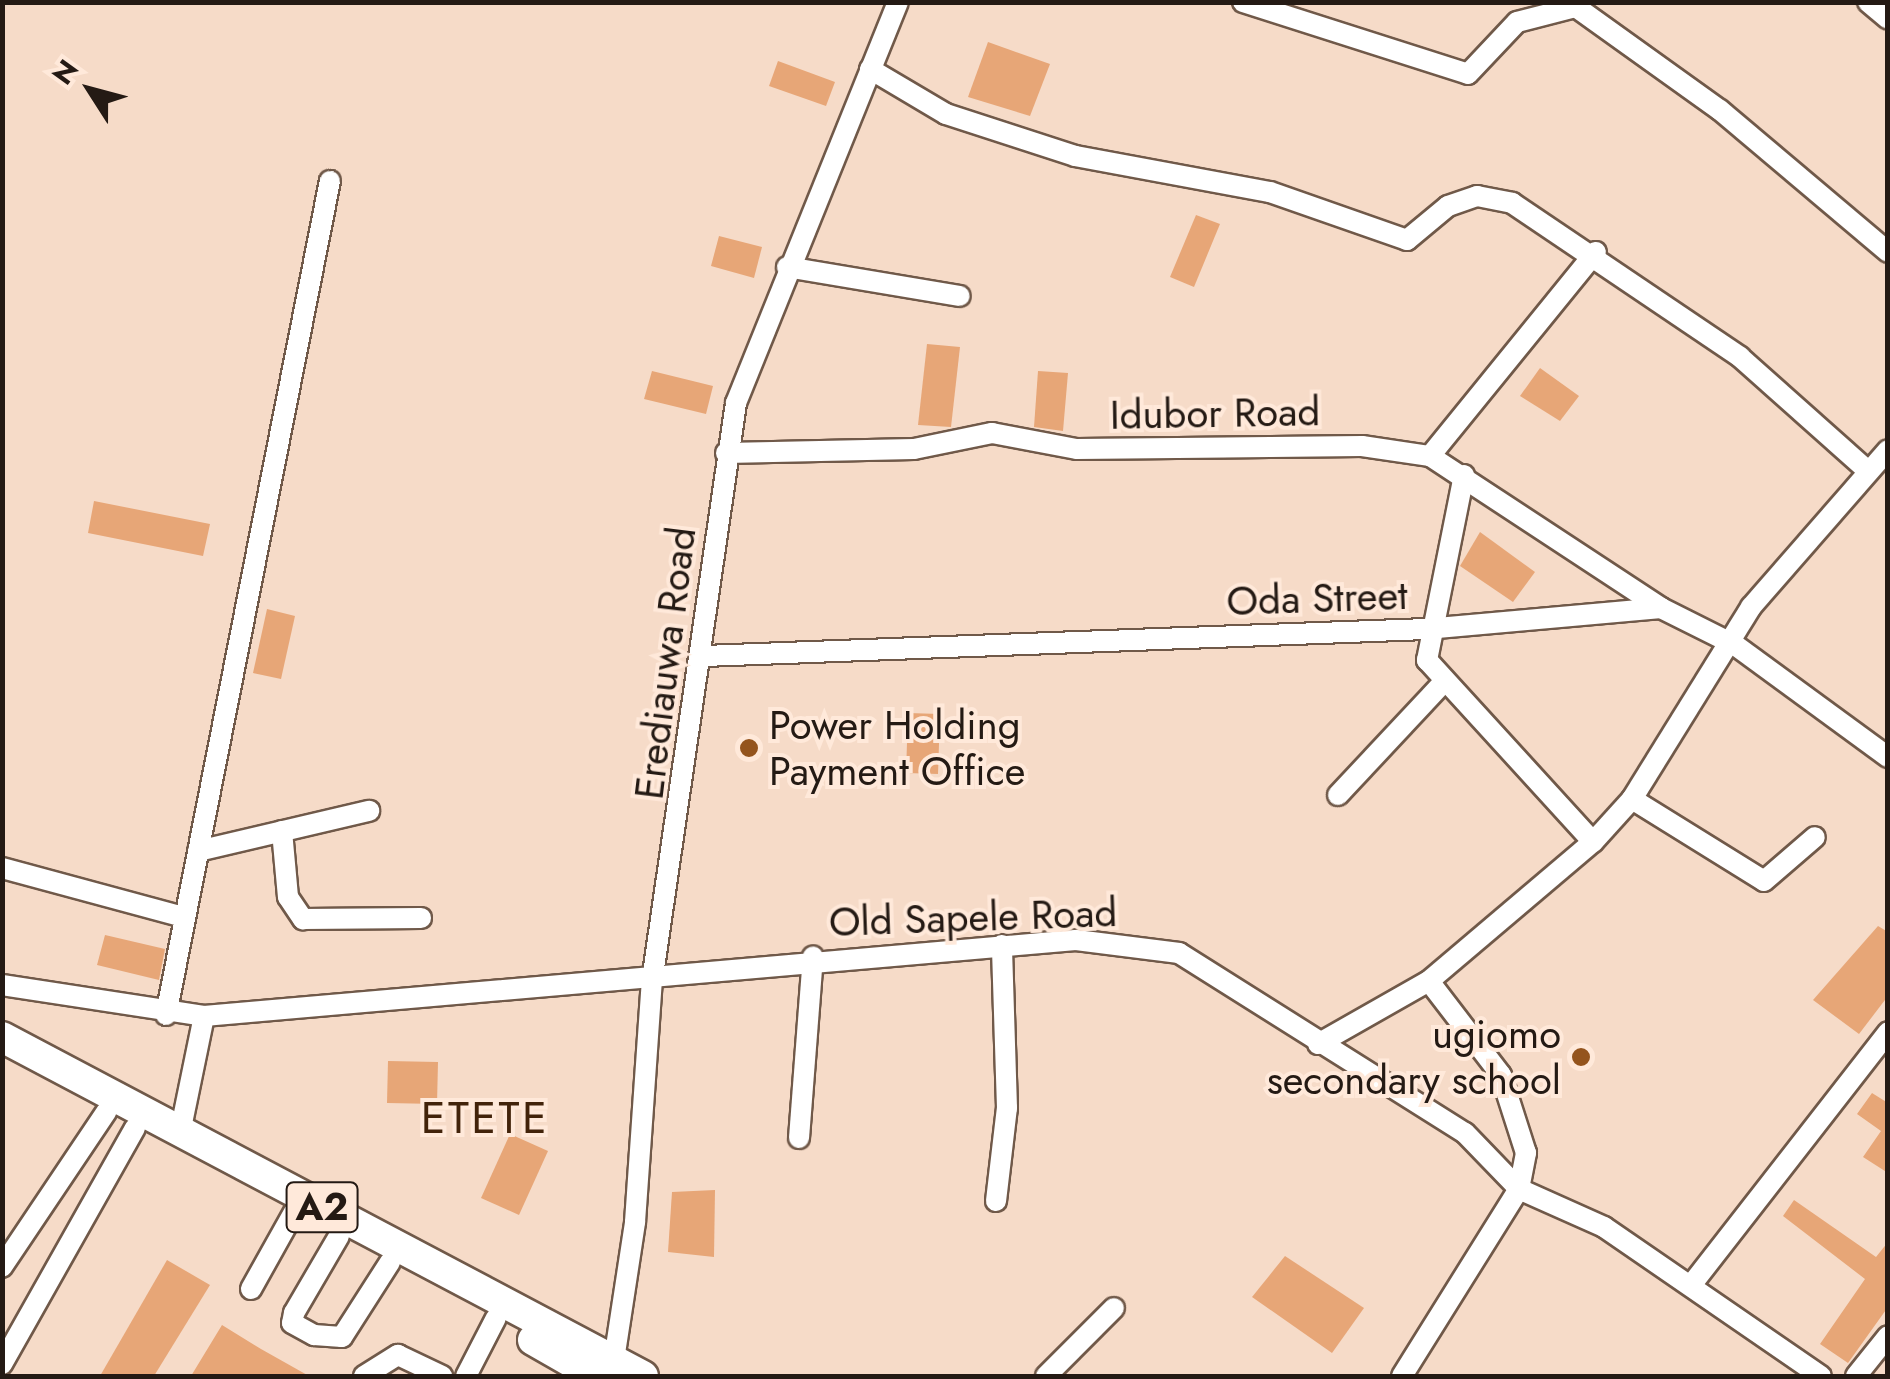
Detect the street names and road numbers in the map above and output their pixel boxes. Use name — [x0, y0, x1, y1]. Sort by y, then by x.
street label: Idubor Road — [1109, 387, 1321, 439]
street label: Erediauwa Road — [624, 524, 706, 802]
street label: Oda Street — [1226, 571, 1408, 625]
street label: Old Sapele Road — [828, 888, 1118, 946]
road number: A2 — [284, 1174, 360, 1240]

